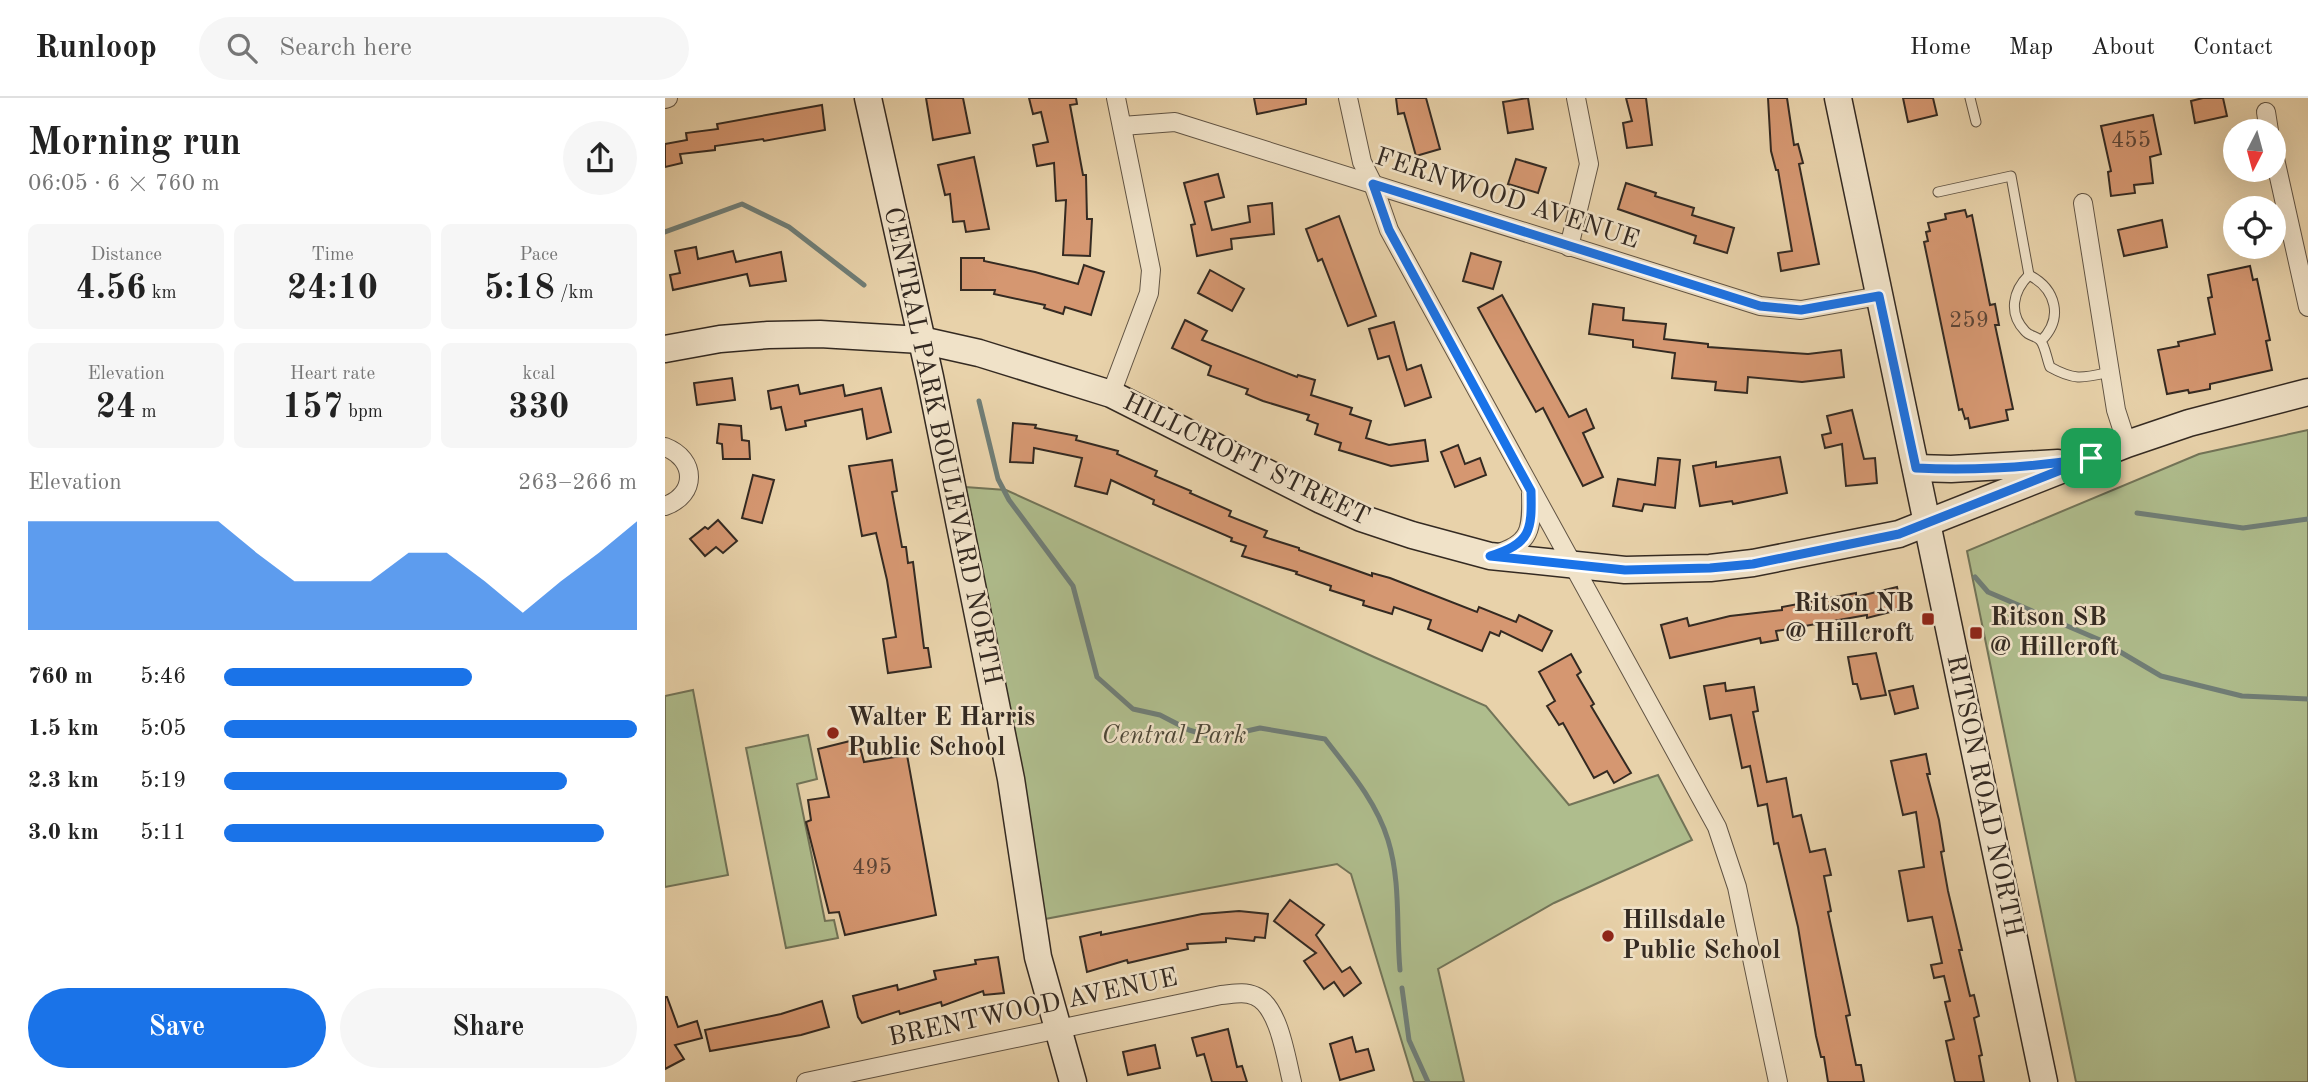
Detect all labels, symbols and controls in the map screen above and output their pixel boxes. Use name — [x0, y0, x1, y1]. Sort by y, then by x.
search box — [199, 17, 689, 80]
icon: search — [223, 29, 261, 67]
text: Runloop — [35, 32, 157, 65]
text: Search here — [279, 35, 412, 61]
text: Home — [1910, 36, 1971, 60]
text: Map — [2009, 36, 2053, 60]
text: About — [2091, 36, 2155, 60]
text: Contact — [2193, 36, 2273, 60]
north arrow — [2223, 119, 2285, 182]
map controls — [2223, 119, 2286, 259]
button: share — [563, 121, 637, 195]
text: Morning run — [28, 125, 241, 163]
house number: 455 — [2111, 129, 2151, 152]
street label: FERNWOOD AVENUE — [1372, 144, 1642, 254]
text: 06:05 · 6 × 760 m — [28, 172, 220, 195]
button: locate — [2223, 196, 2286, 259]
street label: CENTRAL PARK BOULEVARD NORTH — [879, 205, 1005, 687]
text: Distance — [90, 246, 162, 265]
text: Time — [311, 246, 354, 265]
text: Pace — [520, 246, 558, 265]
text: 4.56 — [76, 271, 146, 306]
text: 24:10 — [287, 271, 378, 306]
text: 5:18 — [484, 271, 555, 306]
text: km — [146, 284, 177, 303]
text: /km — [555, 284, 594, 303]
house number: 259 — [1949, 309, 1989, 332]
text: Elevation — [88, 365, 165, 384]
text: Heart rate — [290, 365, 375, 384]
text: kcal — [522, 365, 555, 384]
street label: HILLCROFT STREET — [1119, 389, 1373, 531]
text: 24 — [96, 390, 136, 425]
text: 157 — [282, 390, 343, 425]
text: 330 — [508, 390, 569, 425]
text: m — [136, 403, 157, 422]
text: bpm — [343, 403, 383, 422]
pin — [2061, 428, 2121, 488]
icon: arrive — [2072, 439, 2110, 477]
text: Elevation — [28, 471, 122, 494]
text: 263–266 m — [518, 471, 637, 494]
place label: Ritson NB @ Hillcroft — [1785, 591, 1914, 647]
place label: Ritson SB @ Hillcroft — [1990, 605, 2119, 661]
marker: Ritson NB @ Hillcroft — [1920, 611, 1936, 627]
marker: Ritson SB @ Hillcroft — [1968, 625, 1984, 641]
street label: RITSON ROAD NORTH — [1941, 653, 2027, 939]
text: 760 m — [28, 665, 93, 688]
text: 5:46 — [140, 665, 186, 688]
place label: Walter E Harris Public School — [847, 705, 1035, 761]
text: 1.5 km — [28, 717, 99, 740]
text: 5:05 — [140, 717, 186, 740]
park label: Central Park — [1102, 723, 1246, 749]
marker: Walter E Harris Public School — [825, 725, 841, 741]
text: 2.3 km — [28, 769, 99, 792]
text: 5:19 — [140, 769, 186, 792]
text: 3.0 km — [28, 821, 99, 844]
text: 5:11 — [140, 821, 186, 844]
house number: 495 — [852, 856, 892, 879]
place label: Hillsdale Public School — [1622, 908, 1781, 964]
marker: Hillsdale Public School — [1600, 928, 1616, 944]
street label: BRENTWOOD AVENUE — [886, 965, 1180, 1051]
button: Save — [28, 988, 326, 1068]
button: Share — [340, 988, 637, 1068]

